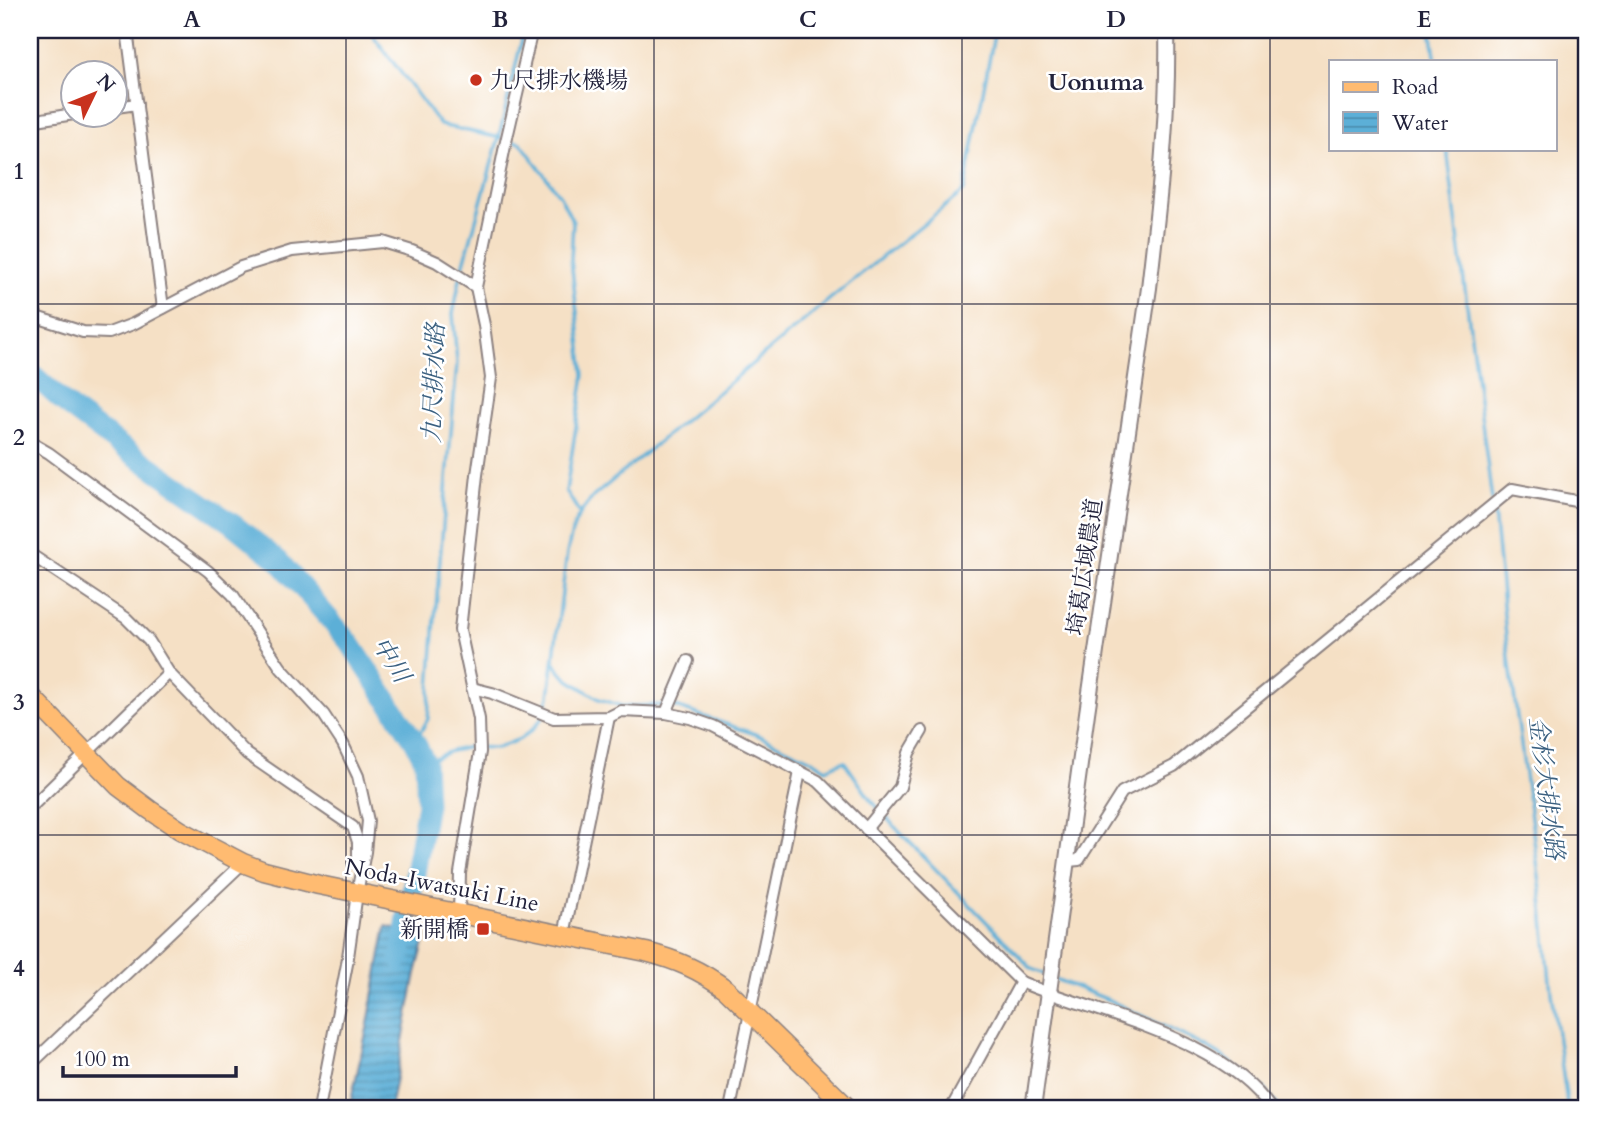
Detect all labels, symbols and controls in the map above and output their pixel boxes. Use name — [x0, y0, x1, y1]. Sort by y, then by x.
text: A — [183, 4, 201, 35]
text: B — [492, 4, 508, 35]
text: C — [799, 4, 817, 35]
text: D — [1106, 4, 1126, 35]
text: E — [1417, 4, 1431, 35]
north arrow — [60, 60, 130, 130]
legend — [1329, 60, 1556, 150]
place label: 九尺排水機場 — [490, 65, 628, 96]
district label: Uonuma — [1048, 66, 1144, 99]
text: N — [91, 68, 121, 98]
marker: 九尺排水機場 — [468, 72, 484, 88]
text: Road — [1392, 73, 1438, 102]
text: Water — [1391, 109, 1448, 138]
text: 1 — [13, 156, 25, 187]
water label: 九尺排水路 — [415, 320, 453, 444]
text: 2 — [13, 422, 25, 453]
street label: 埼葛広域農道 — [1060, 497, 1110, 637]
water label: 中川 — [364, 631, 419, 692]
text: 3 — [13, 687, 25, 718]
water label: 金杉大排水路 — [1521, 715, 1571, 863]
street label: Noda-Iwatsuki Line — [342, 851, 542, 919]
place label: 新開橋 — [400, 914, 469, 945]
marker: 新開橋 — [475, 921, 491, 937]
text: 4 — [13, 953, 25, 984]
scale bar — [63, 1034, 236, 1078]
text: 100 m — [74, 1045, 130, 1074]

